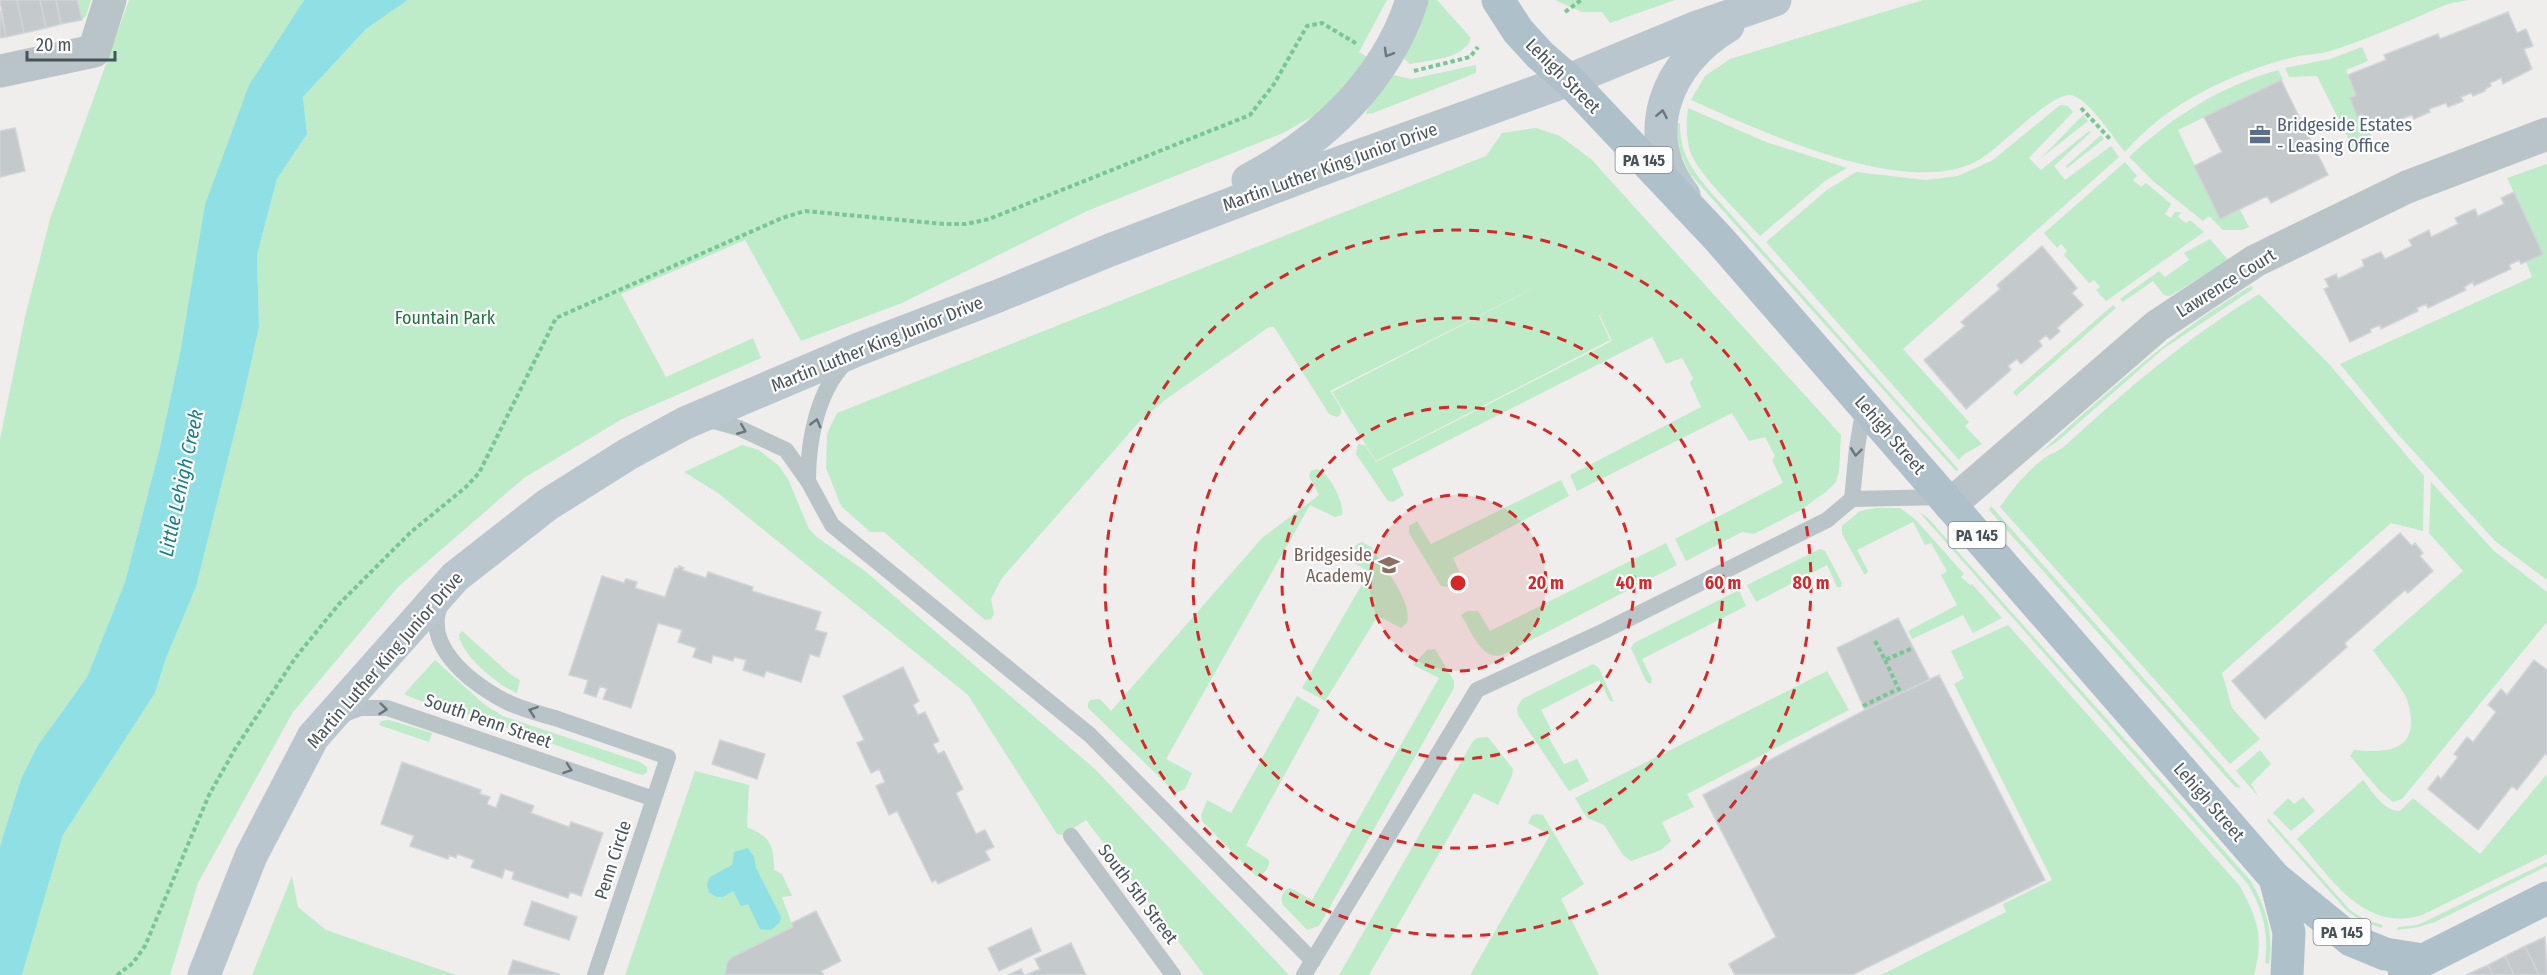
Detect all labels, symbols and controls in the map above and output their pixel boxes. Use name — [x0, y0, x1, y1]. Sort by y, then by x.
scale bar — [27, 24, 116, 62]
text: 20 m — [36, 34, 71, 56]
street label: Lehigh Street — [1521, 34, 1605, 118]
one-way arrow — [1384, 47, 1396, 57]
one-way arrow — [1655, 110, 1668, 120]
place label: Bridgeside Estates - Leasing Office — [2277, 114, 2412, 157]
street label: Martin Luther King Junior Drive — [1220, 118, 1440, 216]
office icon: Bridgeside Estates - Leasing Office — [2248, 123, 2272, 147]
road number: PA 145 — [1616, 147, 1672, 173]
street label: Lawrence Court — [2172, 244, 2280, 322]
street label: Martin Luther King Junior Drive — [768, 291, 986, 397]
park label: Fountain Park — [395, 307, 496, 329]
street label: Lehigh Street — [1850, 391, 1930, 479]
water label: Little Lehigh Creek — [154, 407, 208, 559]
one-way arrow — [809, 418, 821, 429]
one-way arrow — [736, 423, 747, 435]
one-way arrow — [1851, 448, 1863, 457]
road number: PA 145 — [1948, 522, 2006, 548]
place label: Bridgeside Academy — [1294, 544, 1372, 587]
school or university icon: Bridgeside Academy — [1377, 553, 1401, 577]
street label: Martin Luther King Junior Drive — [302, 567, 468, 753]
text: 20 m — [1527, 572, 1564, 594]
text: 40 m — [1616, 572, 1652, 594]
text: 60 m — [1705, 572, 1741, 594]
text: 80 m — [1793, 572, 1829, 594]
centre of rings — [1448, 573, 1468, 593]
street label: South Penn Street — [422, 689, 554, 753]
one-way arrow — [379, 702, 388, 715]
one-way arrow — [528, 706, 539, 718]
street label: Lehigh Street — [2169, 758, 2249, 846]
one-way arrow — [562, 762, 573, 775]
street label: Penn Circle — [590, 818, 636, 902]
street label: South 5th Street — [1093, 840, 1183, 948]
road number: PA 145 — [2314, 919, 2370, 945]

